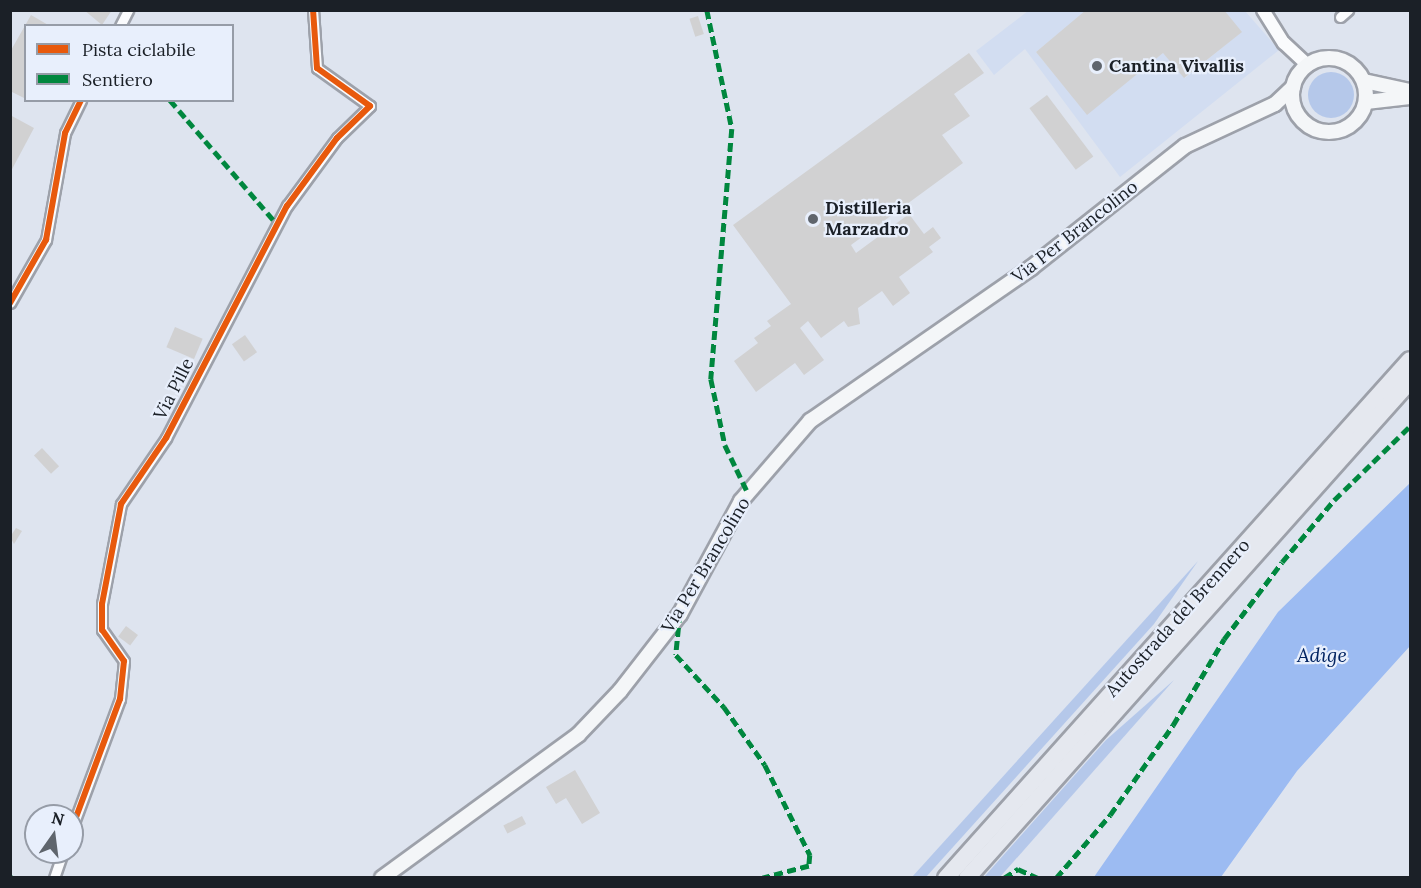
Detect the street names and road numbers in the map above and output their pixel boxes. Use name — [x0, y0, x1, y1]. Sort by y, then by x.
street label: Via Per Brancolino — [1008, 176, 1142, 288]
street label: Via Pille — [149, 355, 199, 423]
street label: Via Per Brancolino — [657, 493, 755, 637]
street label: Autostrada del Brennero — [1101, 535, 1255, 701]

